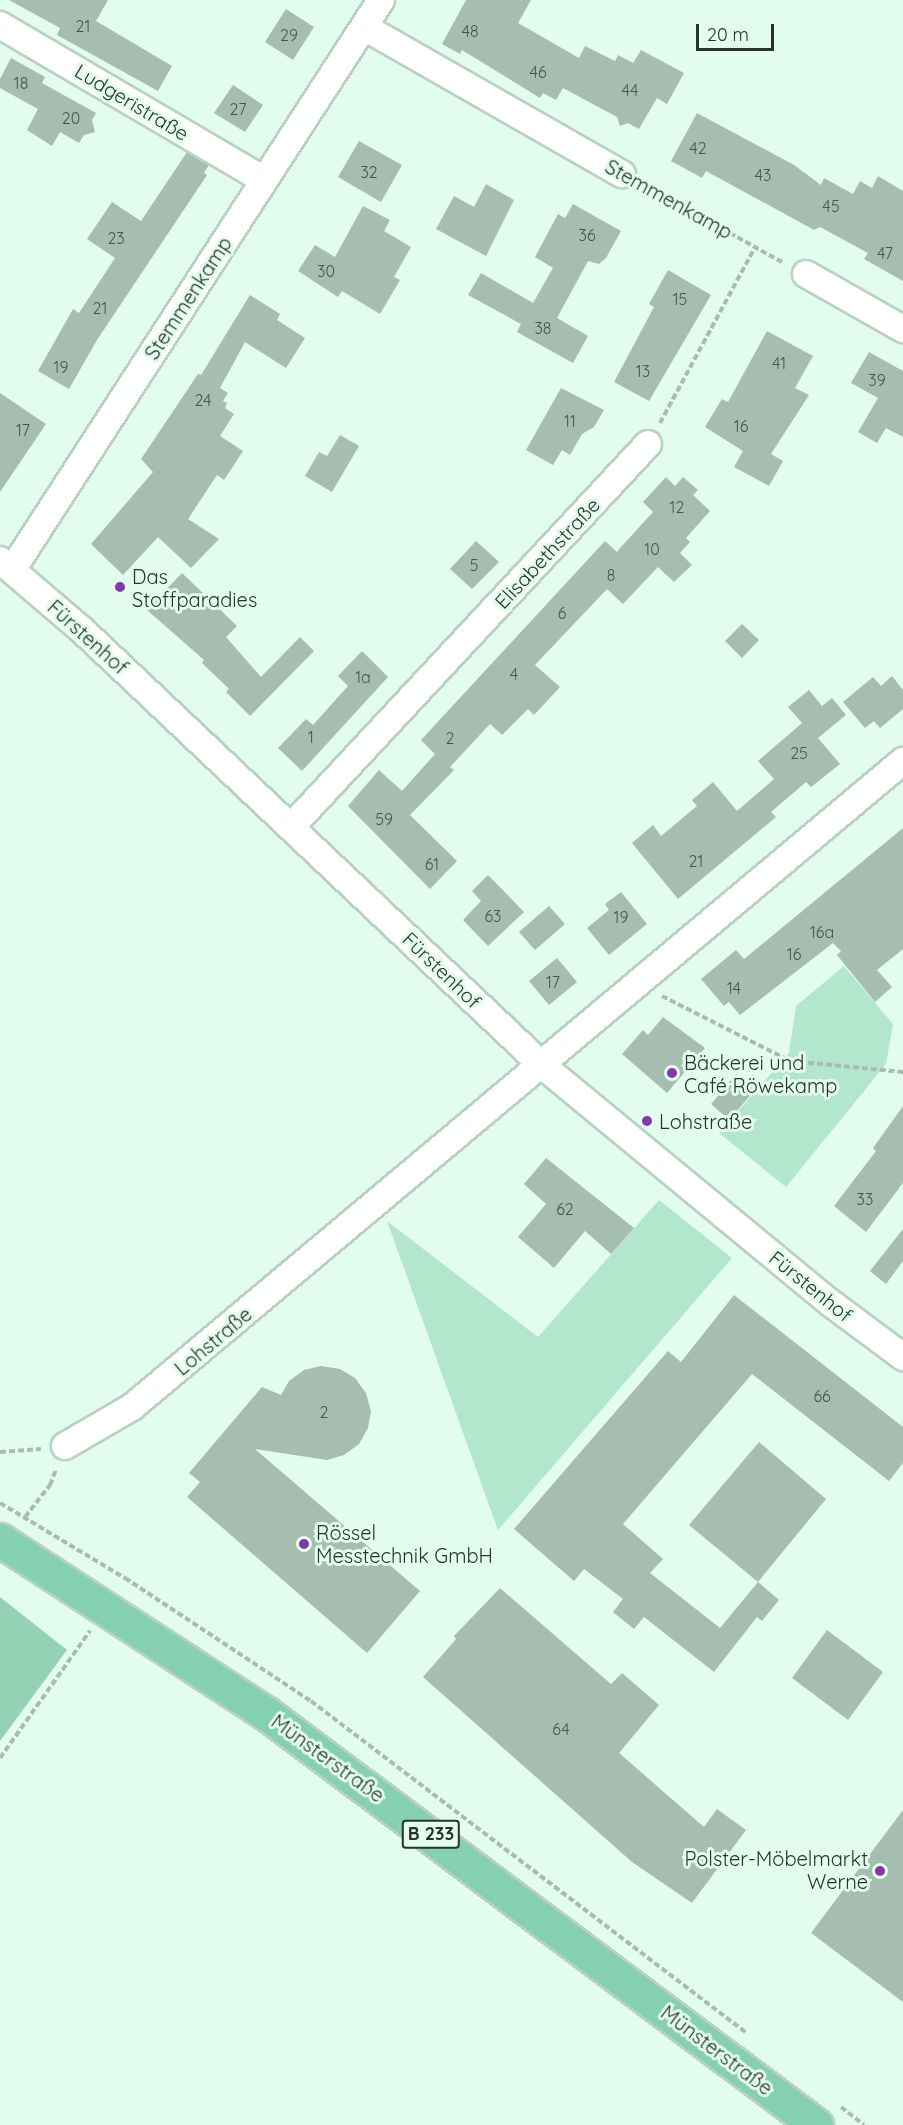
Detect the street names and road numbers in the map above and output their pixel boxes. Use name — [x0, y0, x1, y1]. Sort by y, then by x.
street label: Ludgeristraße — [71, 59, 193, 145]
street label: Stemmenkamp — [601, 154, 737, 244]
street label: Stemmenkamp — [139, 232, 237, 364]
street label: Elisabethstraße — [490, 493, 604, 613]
street label: Fürstenhof — [43, 595, 133, 679]
street label: Fürstenhof — [398, 927, 486, 1013]
street label: Fürstenhof — [765, 1245, 857, 1327]
street label: Lohstraße — [170, 1302, 256, 1380]
street label: Münsterstraße — [267, 1709, 389, 1807]
road number: B 233 — [401, 1819, 461, 1849]
street label: Münsterstraße — [656, 2000, 778, 2100]

